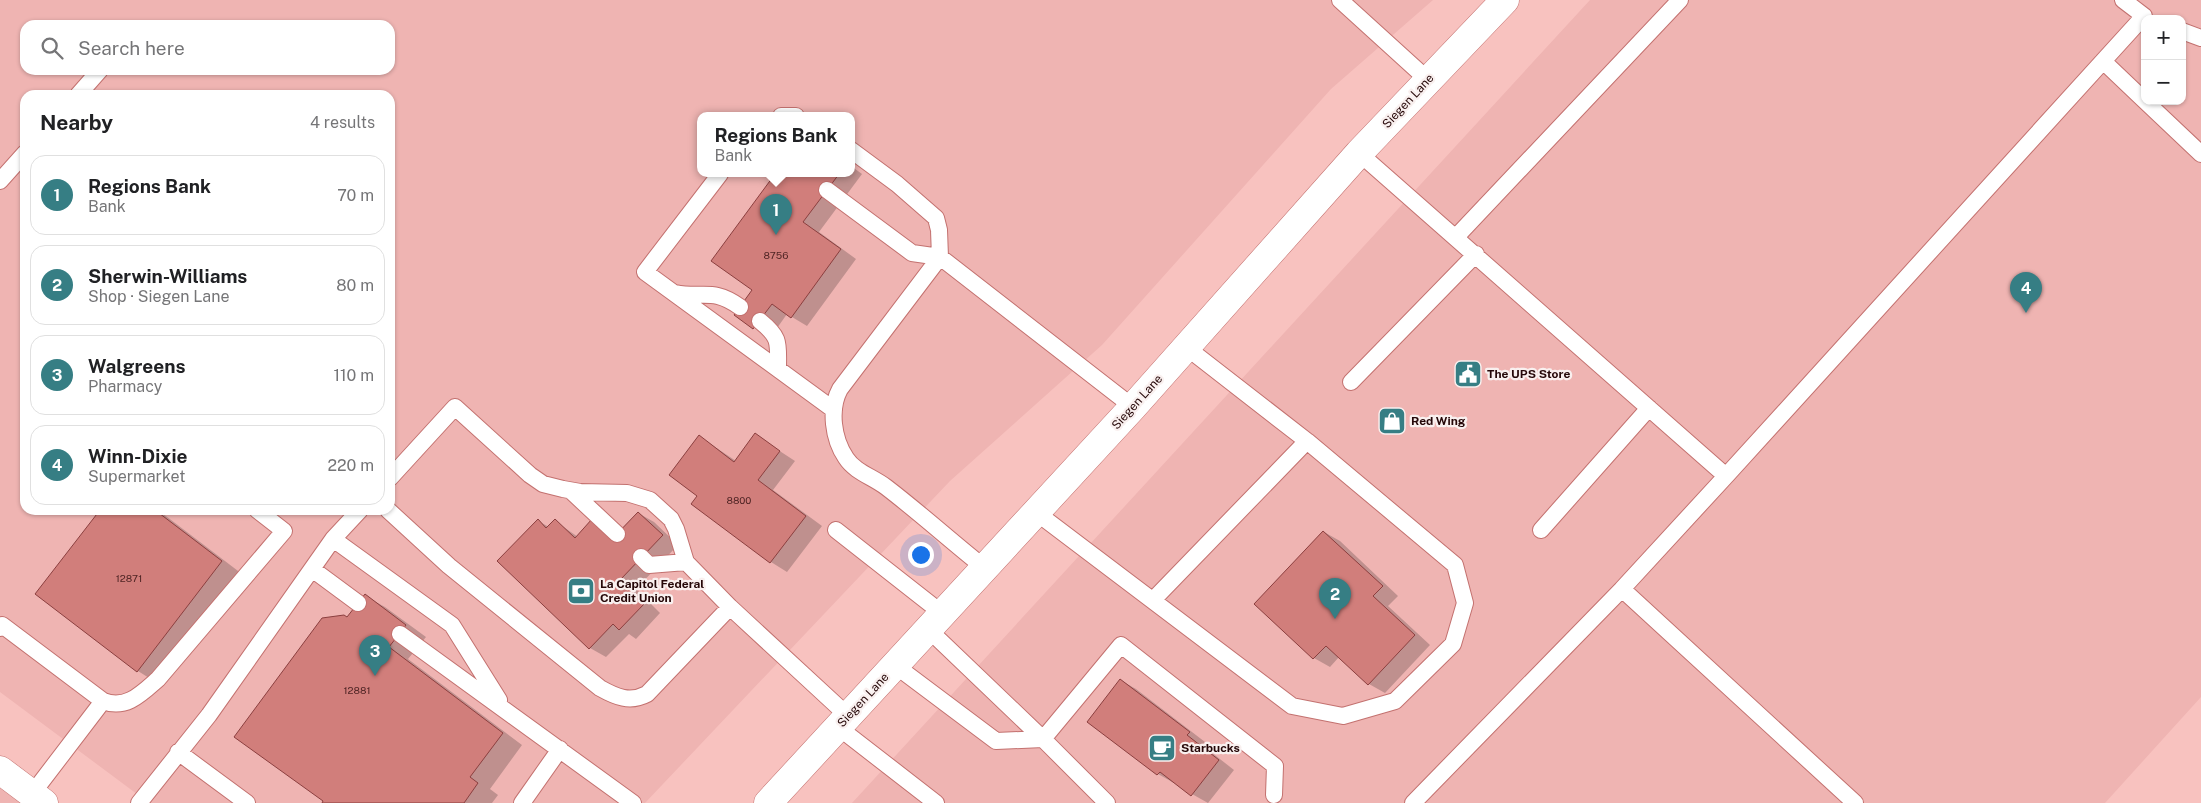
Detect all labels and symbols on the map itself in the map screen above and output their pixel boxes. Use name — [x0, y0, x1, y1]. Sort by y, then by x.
street label: Siegen Lane — [1379, 71, 1437, 131]
pin: 1 — [760, 194, 792, 235]
house number: 8756 — [764, 249, 788, 261]
pin: 4 — [2010, 272, 2042, 313]
public building icon: The UPS Store — [1453, 359, 1483, 389]
place label: The UPS Store — [1487, 367, 1570, 381]
street label: Siegen Lane — [1109, 372, 1165, 432]
shop icon: Red Wing — [1377, 406, 1407, 436]
place label: Red Wing — [1411, 414, 1466, 428]
house number: 8800 — [727, 494, 752, 506]
your location — [908, 542, 934, 568]
house number: 12871 — [116, 572, 142, 584]
bank icon: La Capitol Federal Credit Union — [566, 576, 596, 606]
place label: La Capitol Federal Credit Union — [600, 577, 704, 605]
pin: 2 — [1319, 578, 1351, 619]
pin: 3 — [359, 635, 391, 676]
street label: Siegen Lane — [834, 670, 892, 730]
house number: 12881 — [344, 684, 371, 696]
cafe icon: Starbucks — [1147, 733, 1177, 763]
place label: Starbucks — [1181, 741, 1240, 755]

